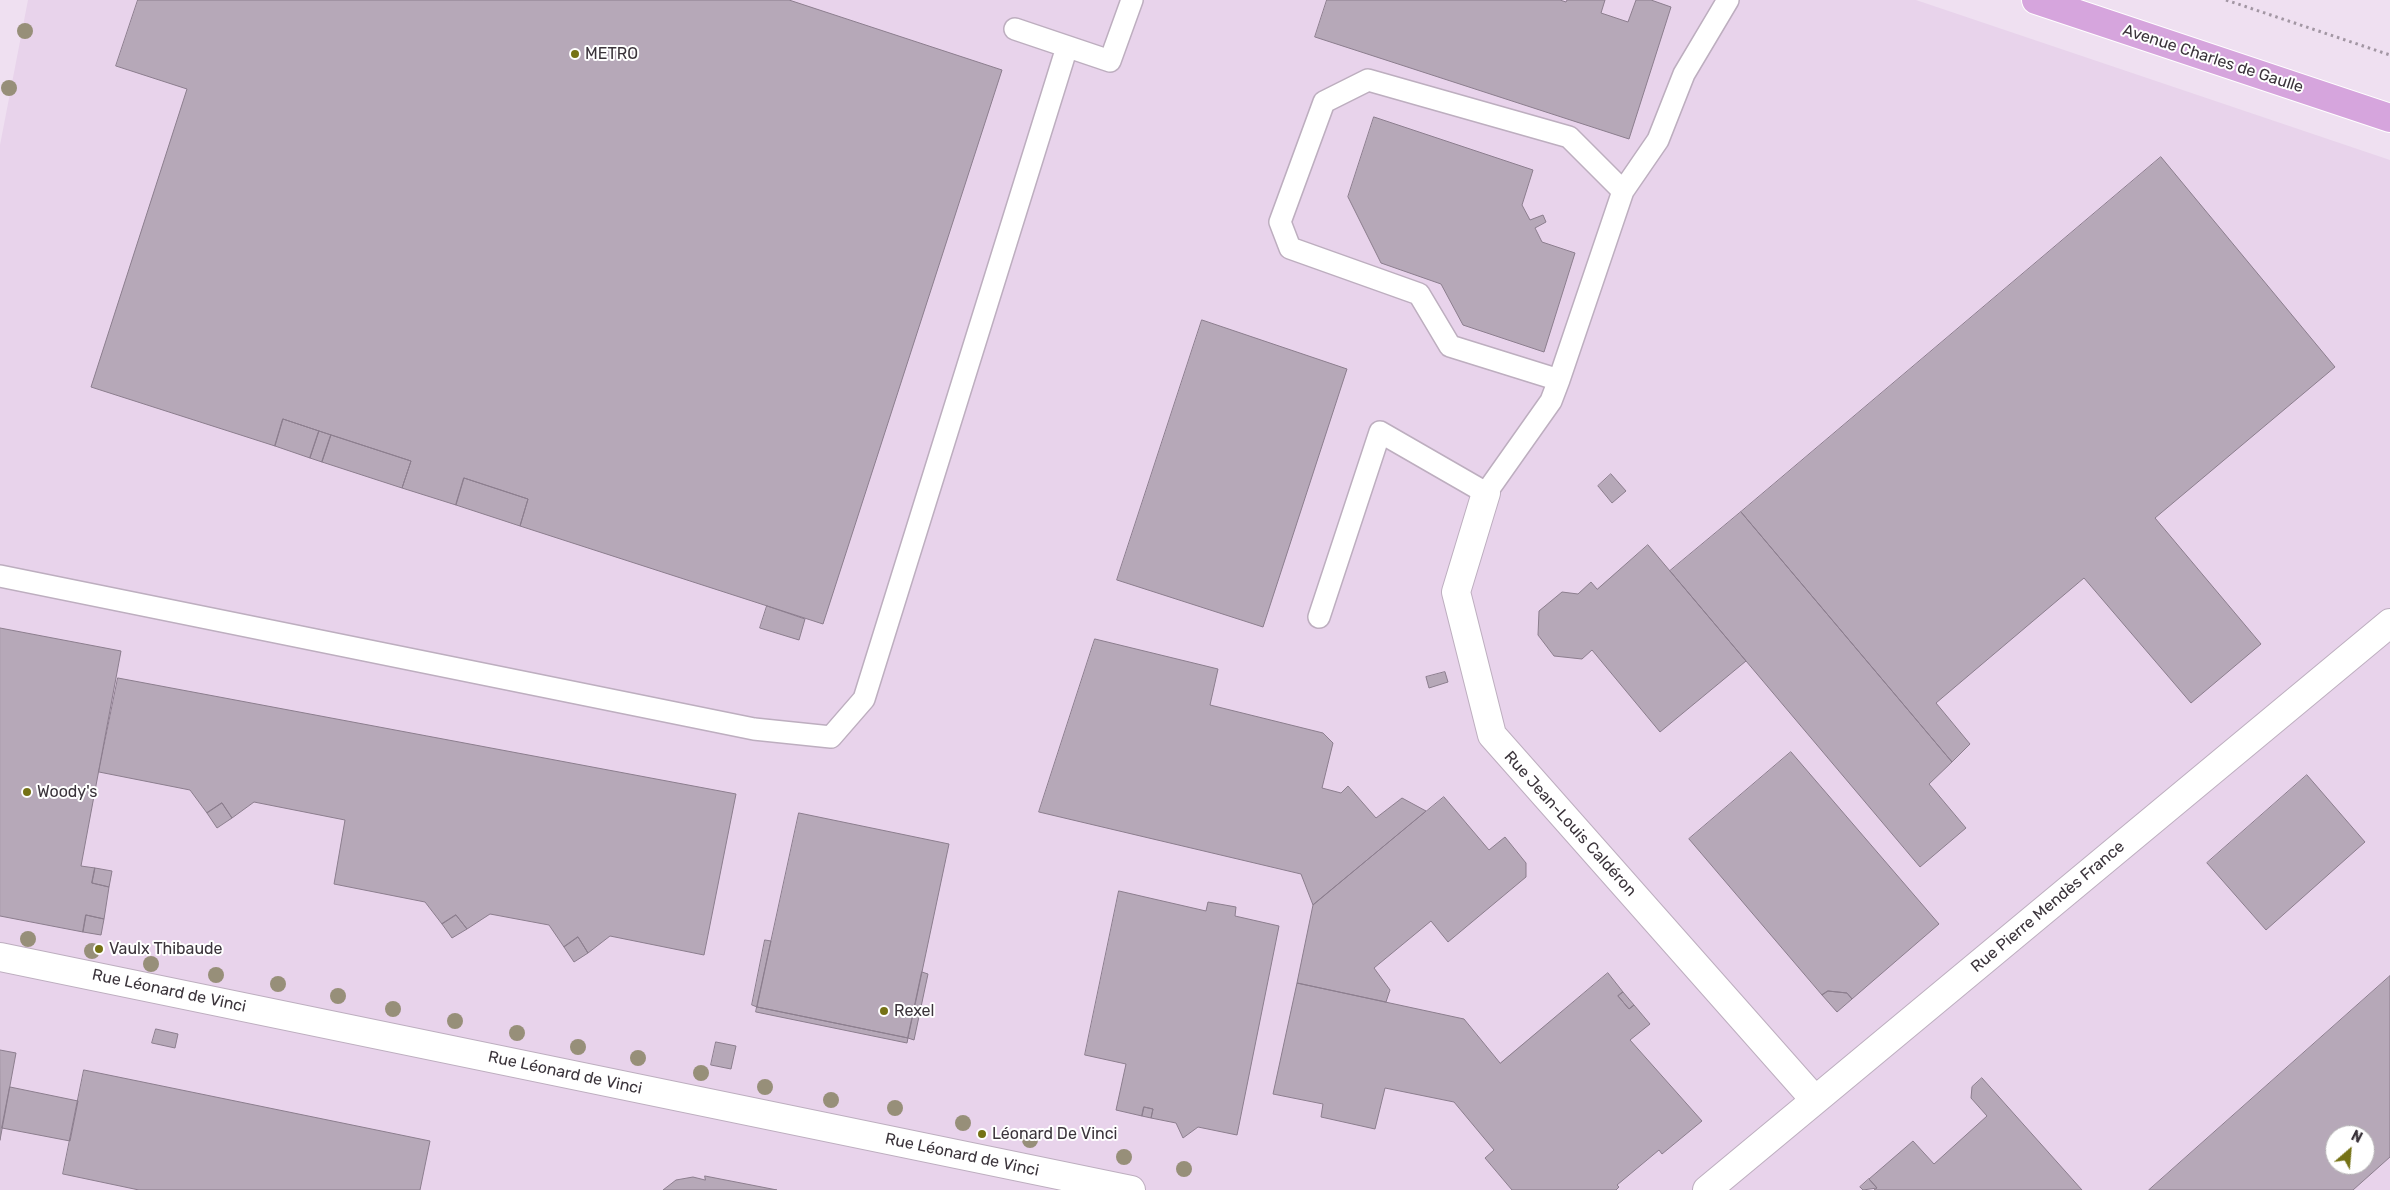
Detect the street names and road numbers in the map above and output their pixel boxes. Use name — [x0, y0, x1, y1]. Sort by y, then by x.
street label: Avenue Charles de Gaulle — [2120, 21, 2306, 97]
street label: Rue Jean-Louis Caldéron — [1500, 748, 1640, 900]
street label: Rue Pierre Mendès France — [1967, 837, 2129, 977]
street label: Rue Léonard de Vinci — [90, 965, 248, 1017]
street label: Rue Léonard de Vinci — [486, 1047, 644, 1099]
street label: Rue Léonard de Vinci — [883, 1129, 1041, 1181]

